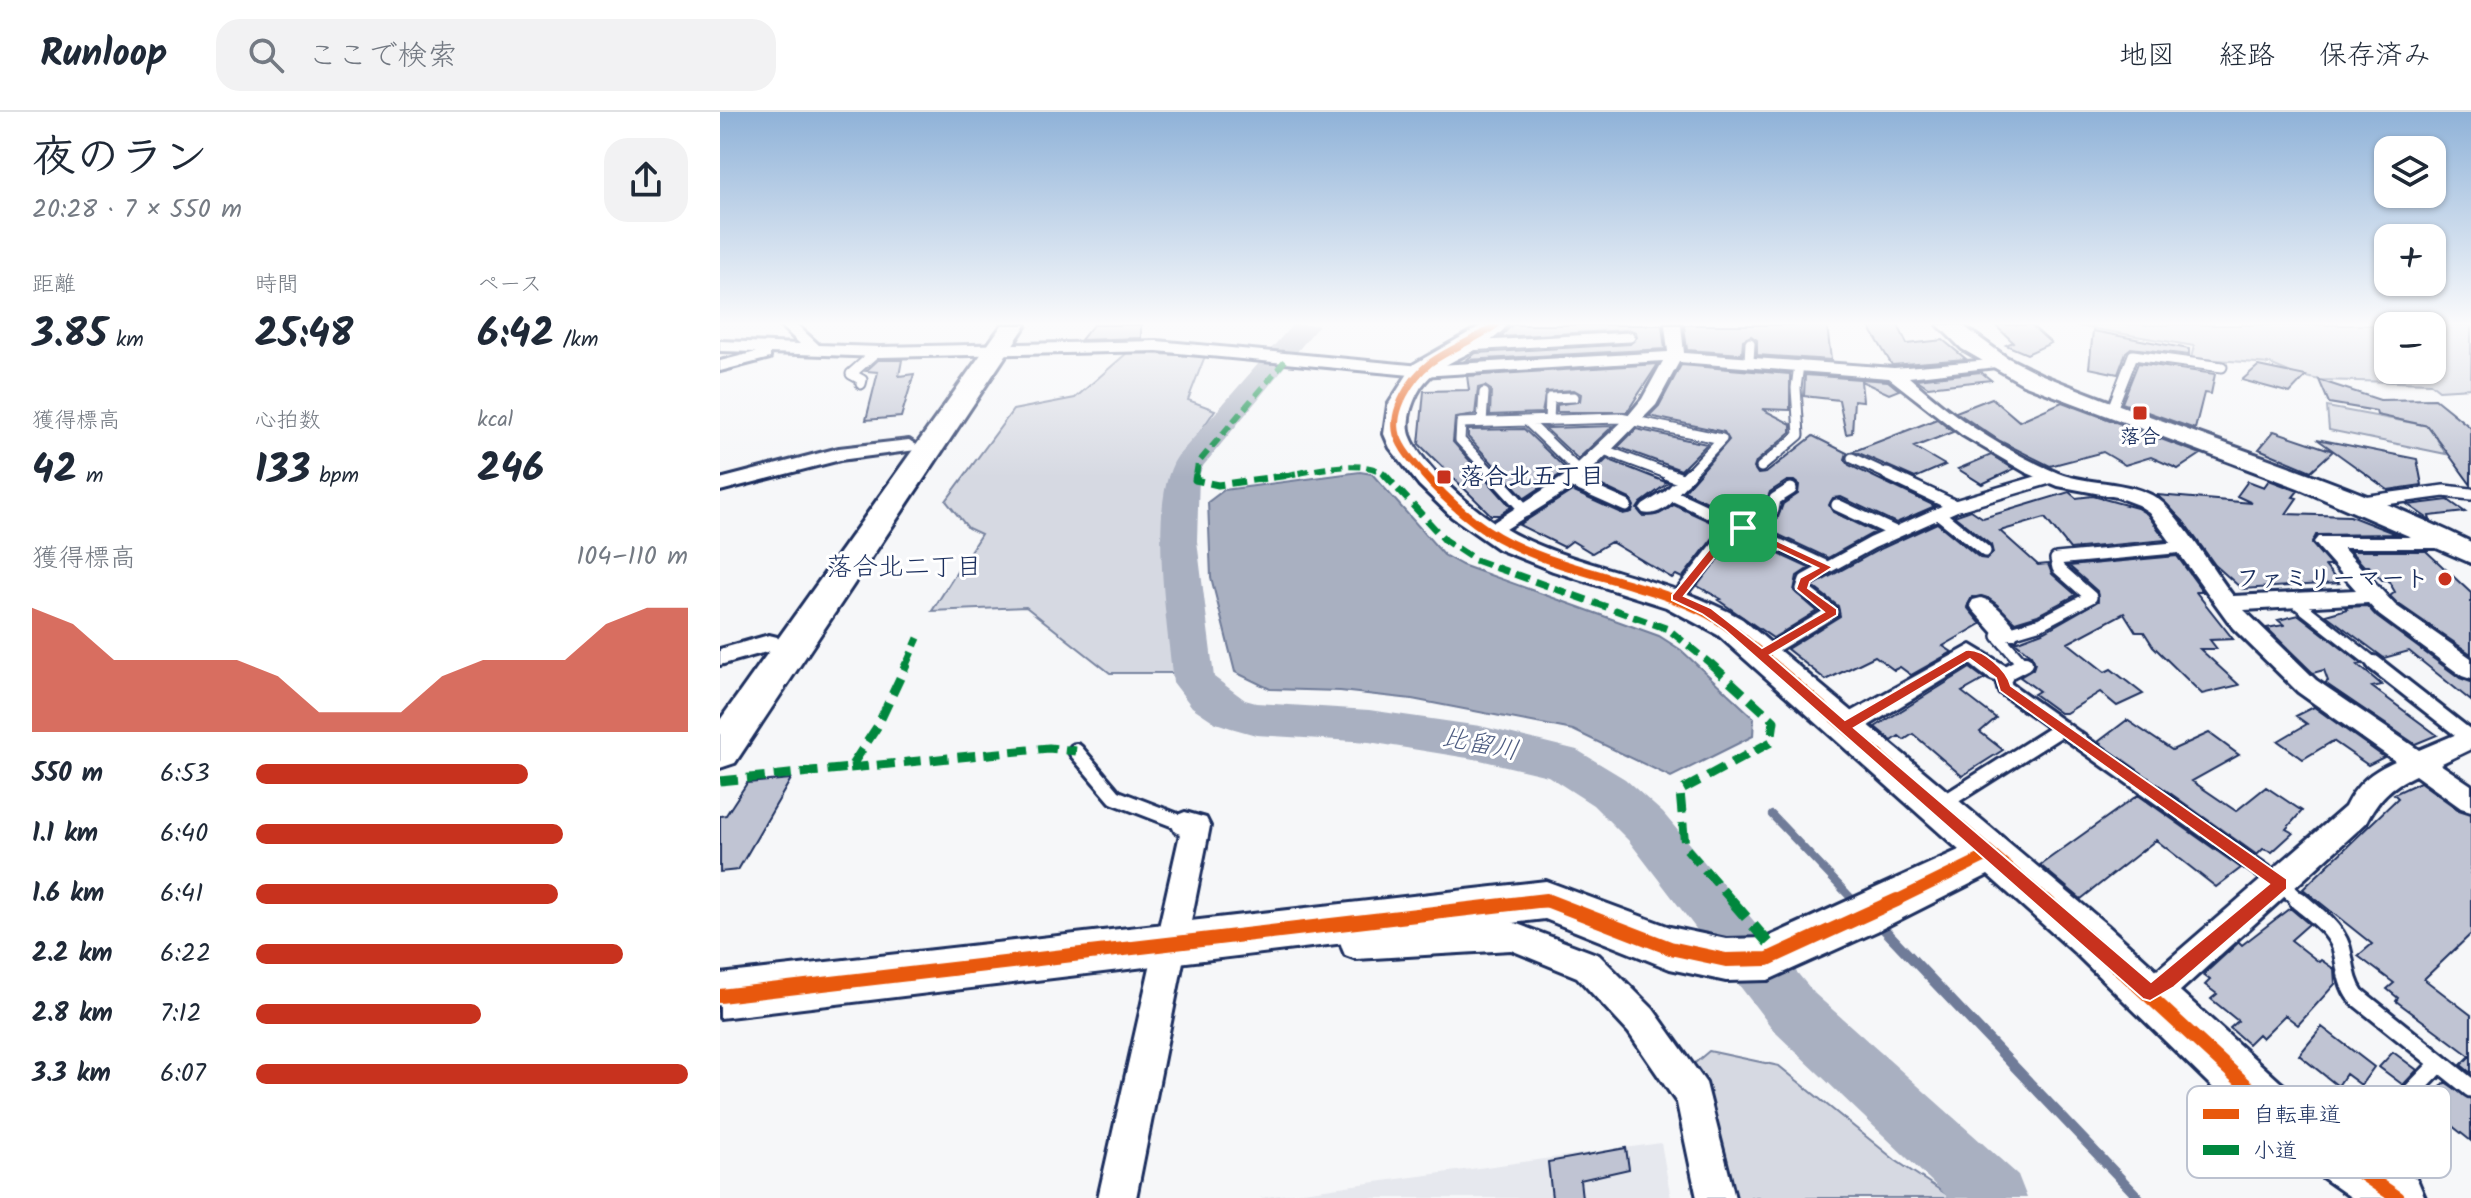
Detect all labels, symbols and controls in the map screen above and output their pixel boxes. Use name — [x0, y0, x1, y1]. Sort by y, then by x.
search box — [216, 19, 776, 91]
text: Runloop — [40, 25, 168, 85]
icon: search — [244, 33, 288, 77]
text: ここで検索 — [308, 33, 458, 81]
text: 地図 — [2119, 34, 2175, 79]
text: 経路 — [2219, 34, 2275, 79]
text: 保存済み — [2319, 34, 2431, 79]
text: 夜のラン — [32, 124, 208, 194]
map controls — [2374, 136, 2446, 384]
button: layers — [2374, 136, 2446, 208]
button: share — [604, 138, 688, 222]
text: 20:28 · 7 × 550 m — [32, 189, 242, 231]
button: + — [2374, 224, 2446, 296]
text: 距離 — [32, 268, 76, 303]
text: 時間 — [255, 268, 299, 303]
text: ペース — [477, 268, 542, 303]
text: 3.85 — [32, 303, 107, 367]
text: 25:48 — [255, 303, 353, 367]
text: 6:42 — [477, 303, 554, 367]
button: − — [2374, 312, 2446, 384]
text: km — [107, 323, 144, 358]
text: /km — [554, 323, 598, 358]
text: kcal — [477, 403, 513, 438]
text: 獲得標高 — [32, 404, 120, 439]
text: 心拍数 — [255, 404, 321, 439]
marker: 落合 — [2131, 404, 2149, 422]
place label: 落合 — [2120, 422, 2160, 454]
text: 246 — [477, 438, 544, 502]
text: 42 — [32, 439, 77, 503]
text: 133 — [255, 439, 311, 503]
place label: 落合北五丁目 — [1460, 458, 1604, 497]
text: m — [77, 459, 103, 494]
text: bpm — [311, 459, 359, 494]
marker: 落合北五丁目 — [1435, 468, 1453, 486]
pin — [1709, 494, 1777, 562]
icon: arrive — [1721, 506, 1765, 550]
text: 104–110 m — [576, 536, 688, 578]
text: 獲得標高 — [32, 538, 136, 580]
district label: 落合北二丁目 — [826, 547, 982, 589]
place label: ファミリーマート — [2236, 560, 2429, 599]
marker: ファミリーマート — [2436, 570, 2454, 588]
water label: 比留川 — [1438, 717, 1522, 773]
text: 550 m — [32, 753, 103, 795]
text: 6:53 — [160, 753, 210, 795]
text: 1.1 km — [32, 813, 98, 855]
text: 6:40 — [160, 813, 208, 855]
text: 1.6 km — [32, 873, 104, 915]
text: 6:41 — [160, 873, 203, 915]
text: 2.2 km — [32, 933, 113, 975]
text: 6:22 — [160, 933, 211, 975]
text: 2.8 km — [32, 993, 113, 1035]
text: 7:12 — [160, 993, 202, 1035]
text: 3.3 km — [32, 1053, 111, 1095]
text: 6:07 — [160, 1053, 206, 1095]
legend — [2187, 1086, 2451, 1178]
text: 自転車道 — [2253, 1099, 2341, 1134]
text: 小道 — [2253, 1135, 2297, 1170]

